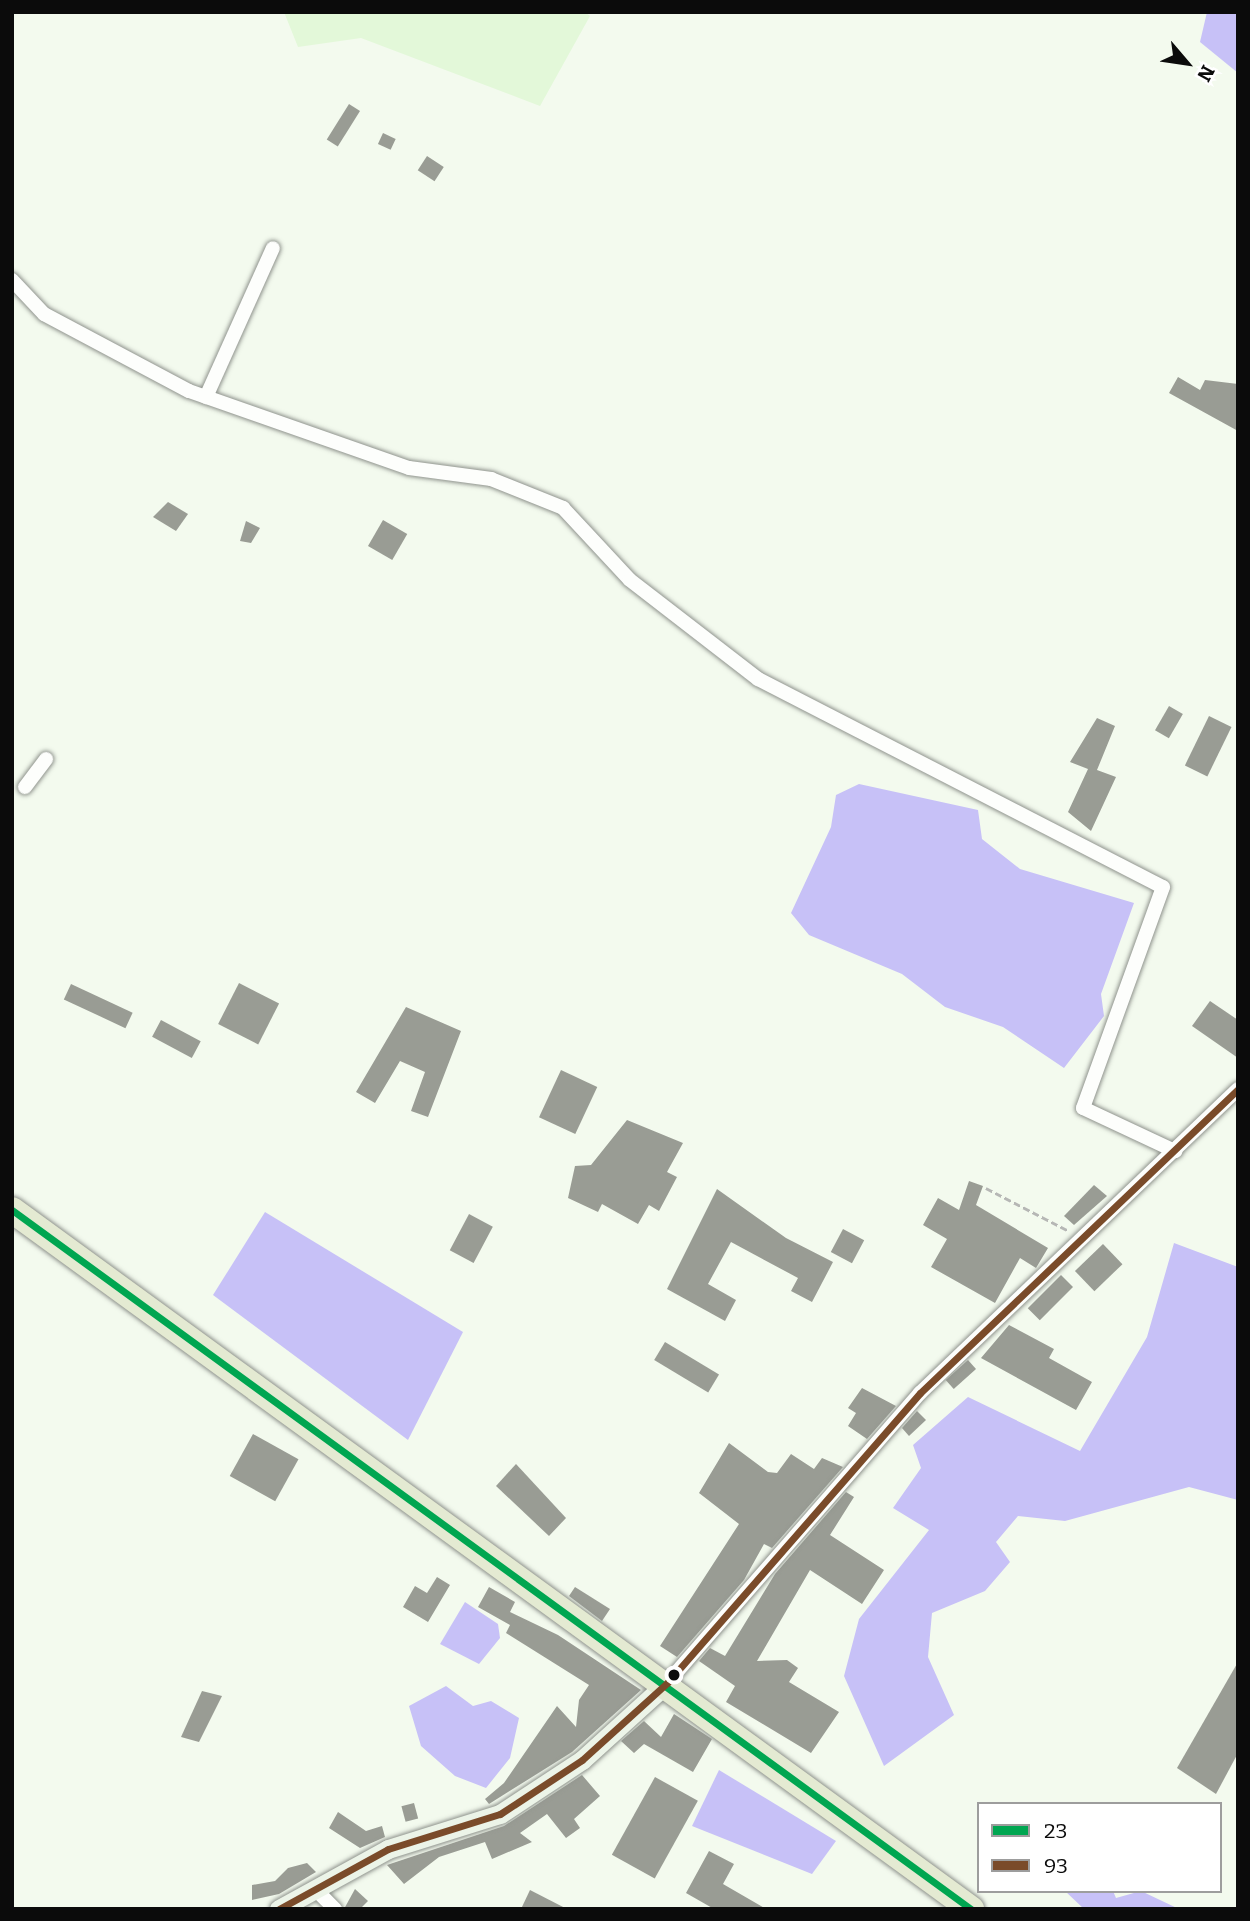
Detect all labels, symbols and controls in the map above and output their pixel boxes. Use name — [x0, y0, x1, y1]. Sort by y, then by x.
north arrow — [1152, 28, 1222, 98]
text: N — [1192, 61, 1219, 85]
unlabelled marker — [667, 1668, 681, 1682]
legend — [977, 1802, 1222, 1893]
text: 23 — [1044, 1818, 1067, 1844]
text: 93 — [1044, 1853, 1068, 1879]

